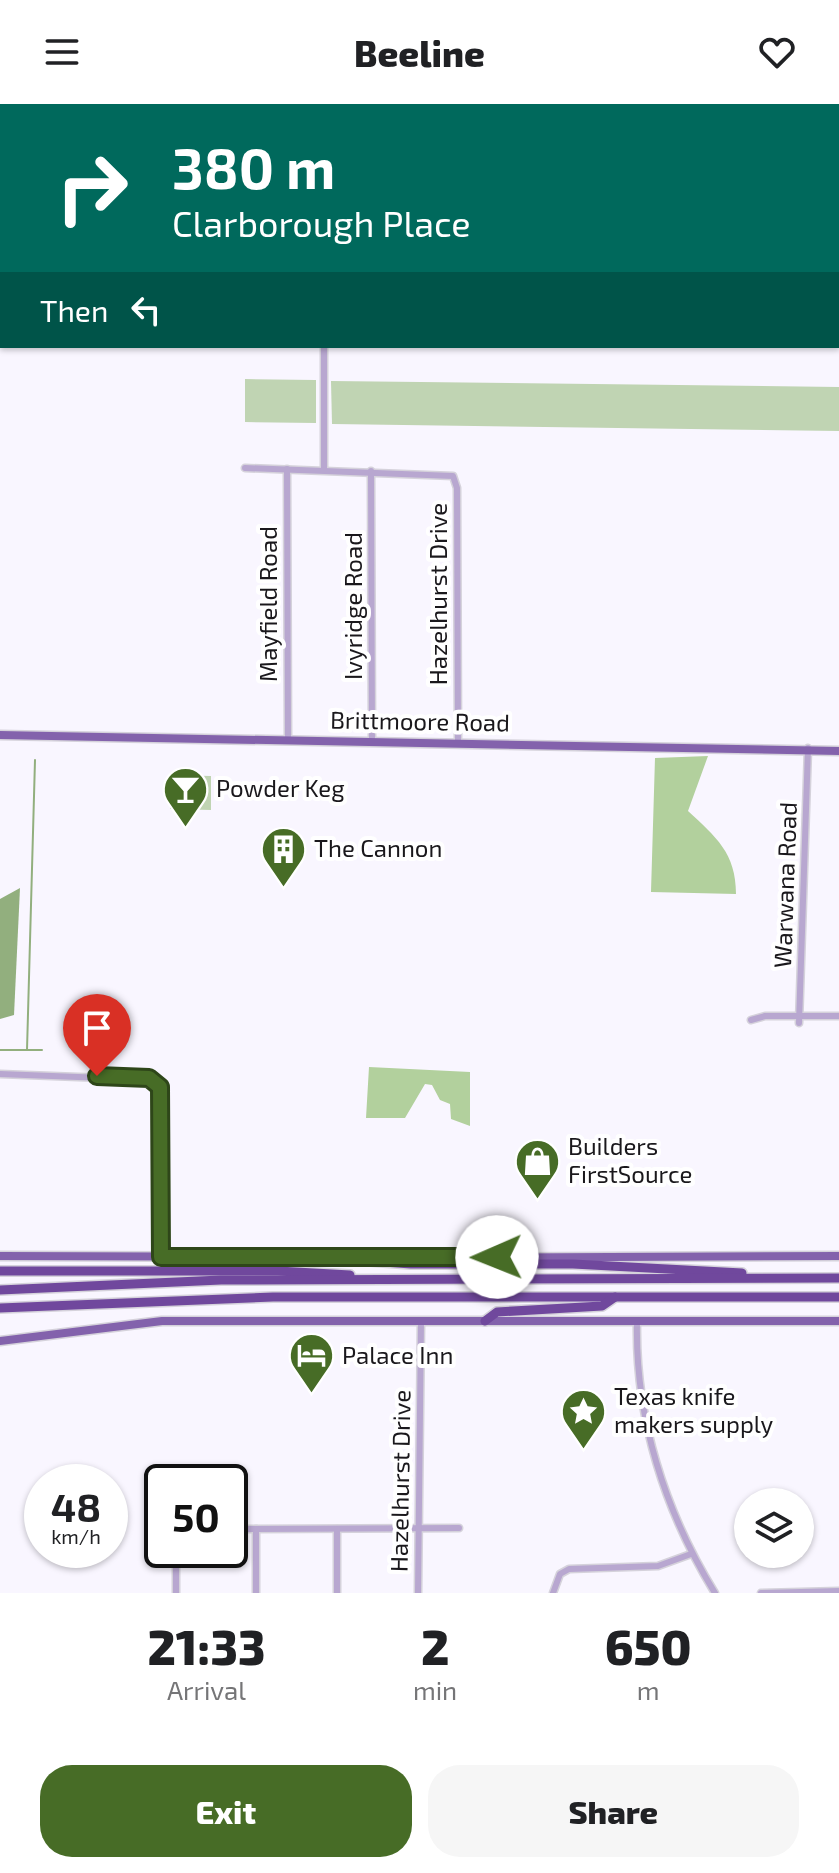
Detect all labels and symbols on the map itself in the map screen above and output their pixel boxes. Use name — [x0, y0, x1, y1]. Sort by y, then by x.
street label: Hazelhurst Drive — [423, 503, 452, 685]
street label: Mayfield Road — [253, 526, 282, 682]
street label: Ivyridge Road — [338, 532, 367, 680]
street label: Brittmoore Road — [330, 704, 510, 737]
bar icon: Powder Keg — [161, 765, 209, 828]
place label: Powder Keg — [216, 773, 345, 802]
street label: Warwana Road — [767, 802, 802, 968]
building icon: The Cannon — [259, 825, 307, 888]
place label: The Cannon — [314, 833, 442, 862]
pin — [63, 994, 131, 1076]
place label: Builders FirstSource — [568, 1131, 692, 1188]
shop icon: Builders FirstSource — [513, 1137, 561, 1200]
position arrow — [455, 1215, 539, 1299]
hotel icon: Palace Inn — [287, 1332, 335, 1395]
place label: Palace Inn — [342, 1340, 454, 1369]
place label: Texas knife makers supply — [614, 1381, 773, 1438]
place icon: Texas knife makers supply — [559, 1387, 607, 1450]
street label: Hazelhurst Drive — [383, 1390, 416, 1572]
speed limit sign: 50 — [144, 1464, 248, 1568]

